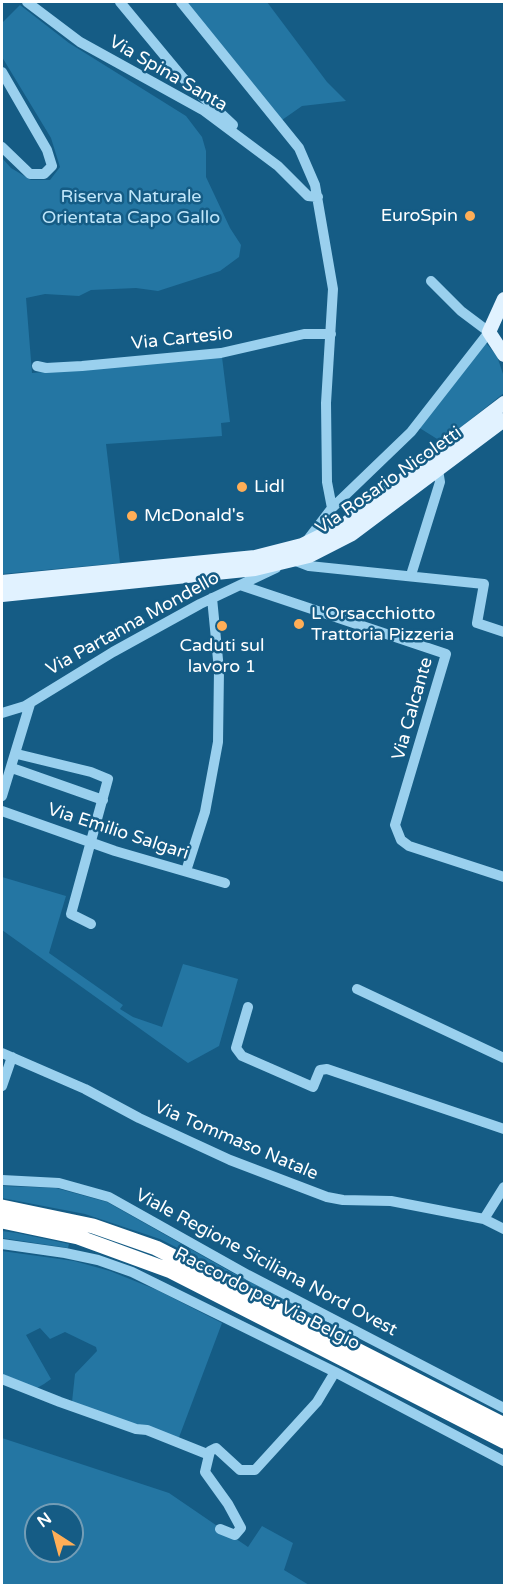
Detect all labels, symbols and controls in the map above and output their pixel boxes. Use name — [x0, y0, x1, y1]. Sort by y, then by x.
street label: Via Spina Santa — [105, 31, 231, 117]
park label: Riserva Naturale Orientata Capo Gallo — [42, 186, 220, 228]
place label: EuroSpin — [381, 205, 458, 227]
marker: EuroSpin — [463, 209, 477, 223]
street label: Via Cartesio — [130, 323, 234, 355]
street label: Via Rosario Nicoletti — [312, 422, 466, 540]
place label: Lidl — [254, 476, 285, 498]
marker: Lidl — [235, 480, 249, 494]
place label: McDonald's — [144, 505, 244, 527]
marker: McDonald's — [125, 509, 139, 523]
street label: Via Partanna Mondello — [43, 567, 223, 681]
place label: L'Orsacchiotto Trattoria Pizzeria — [311, 603, 454, 646]
marker: L'Orsacchiotto Trattoria Pizzeria — [292, 617, 306, 631]
marker: Caduti sul lavoro 1 — [215, 619, 229, 633]
place label: Caduti sul lavoro 1 — [179, 635, 265, 678]
street label: Via Calcante — [388, 655, 438, 763]
street label: Via Emilio Salgari — [45, 799, 191, 865]
street label: Via Tommaso Natale — [151, 1097, 321, 1185]
street label: Viale Regione Siciliana Nord Ovest — [131, 1185, 401, 1341]
street label: Raccordo per Via Belgio — [171, 1243, 363, 1355]
north arrow — [24, 1503, 84, 1563]
text: N — [34, 1508, 56, 1532]

